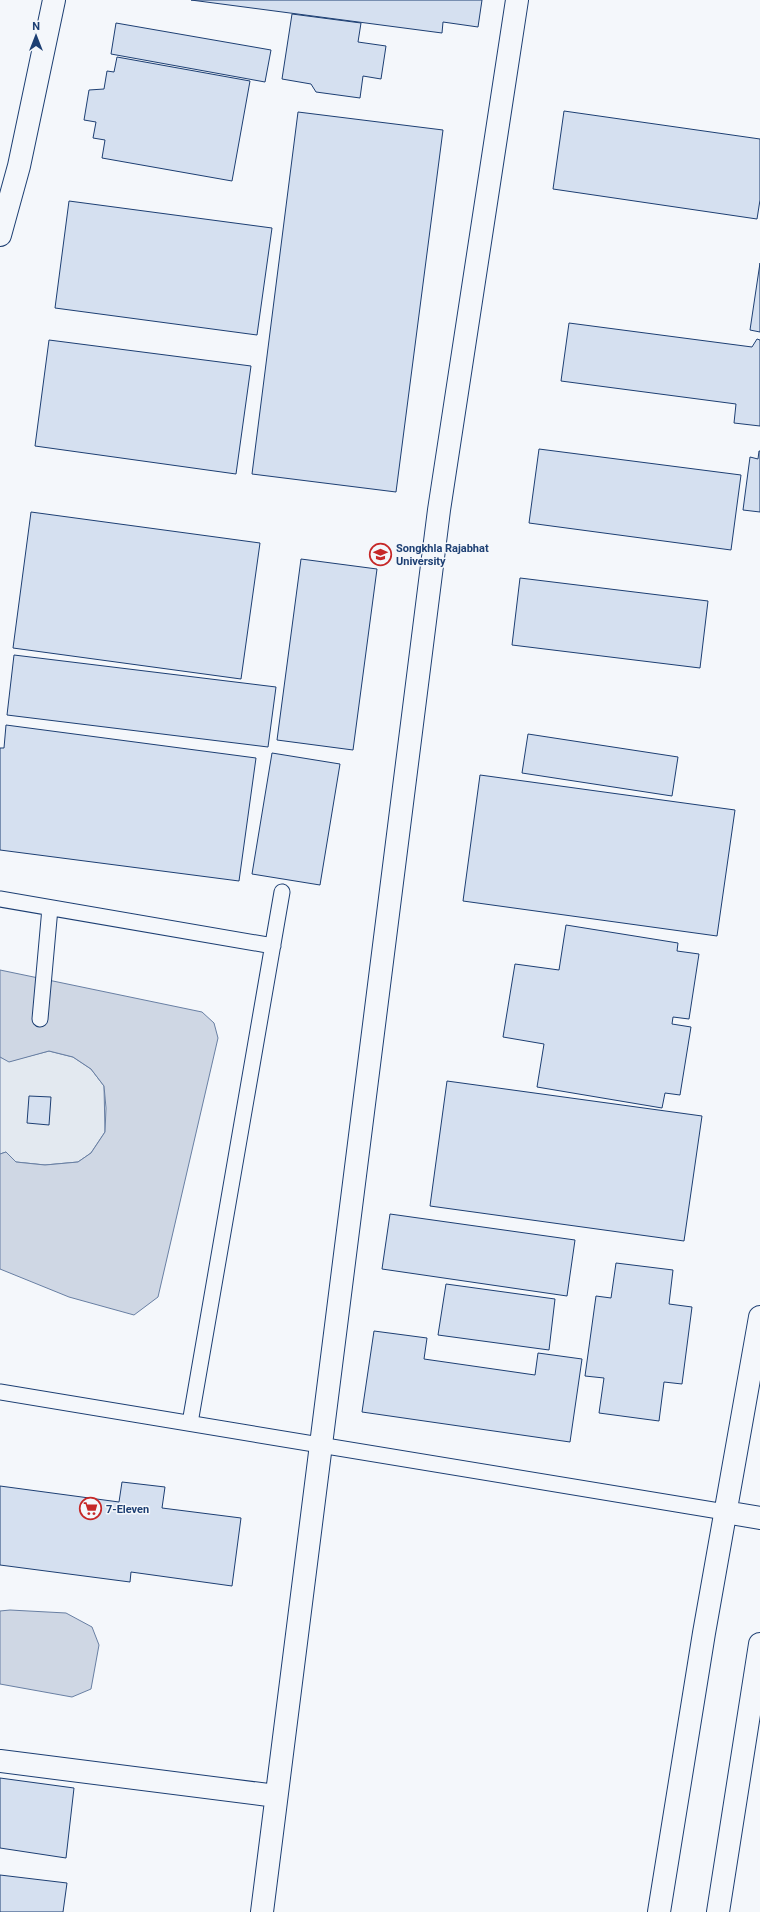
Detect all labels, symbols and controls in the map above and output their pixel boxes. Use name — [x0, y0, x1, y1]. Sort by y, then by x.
north arrow — [16, 16, 56, 56]
text: N — [32, 20, 40, 33]
school or university icon: Songkhla Rajabhat University — [367, 541, 393, 567]
place label: Songkhla Rajabhat University — [396, 542, 489, 568]
supermarket icon: 7-Eleven — [78, 1496, 104, 1522]
place label: 7-Eleven — [106, 1503, 149, 1516]

